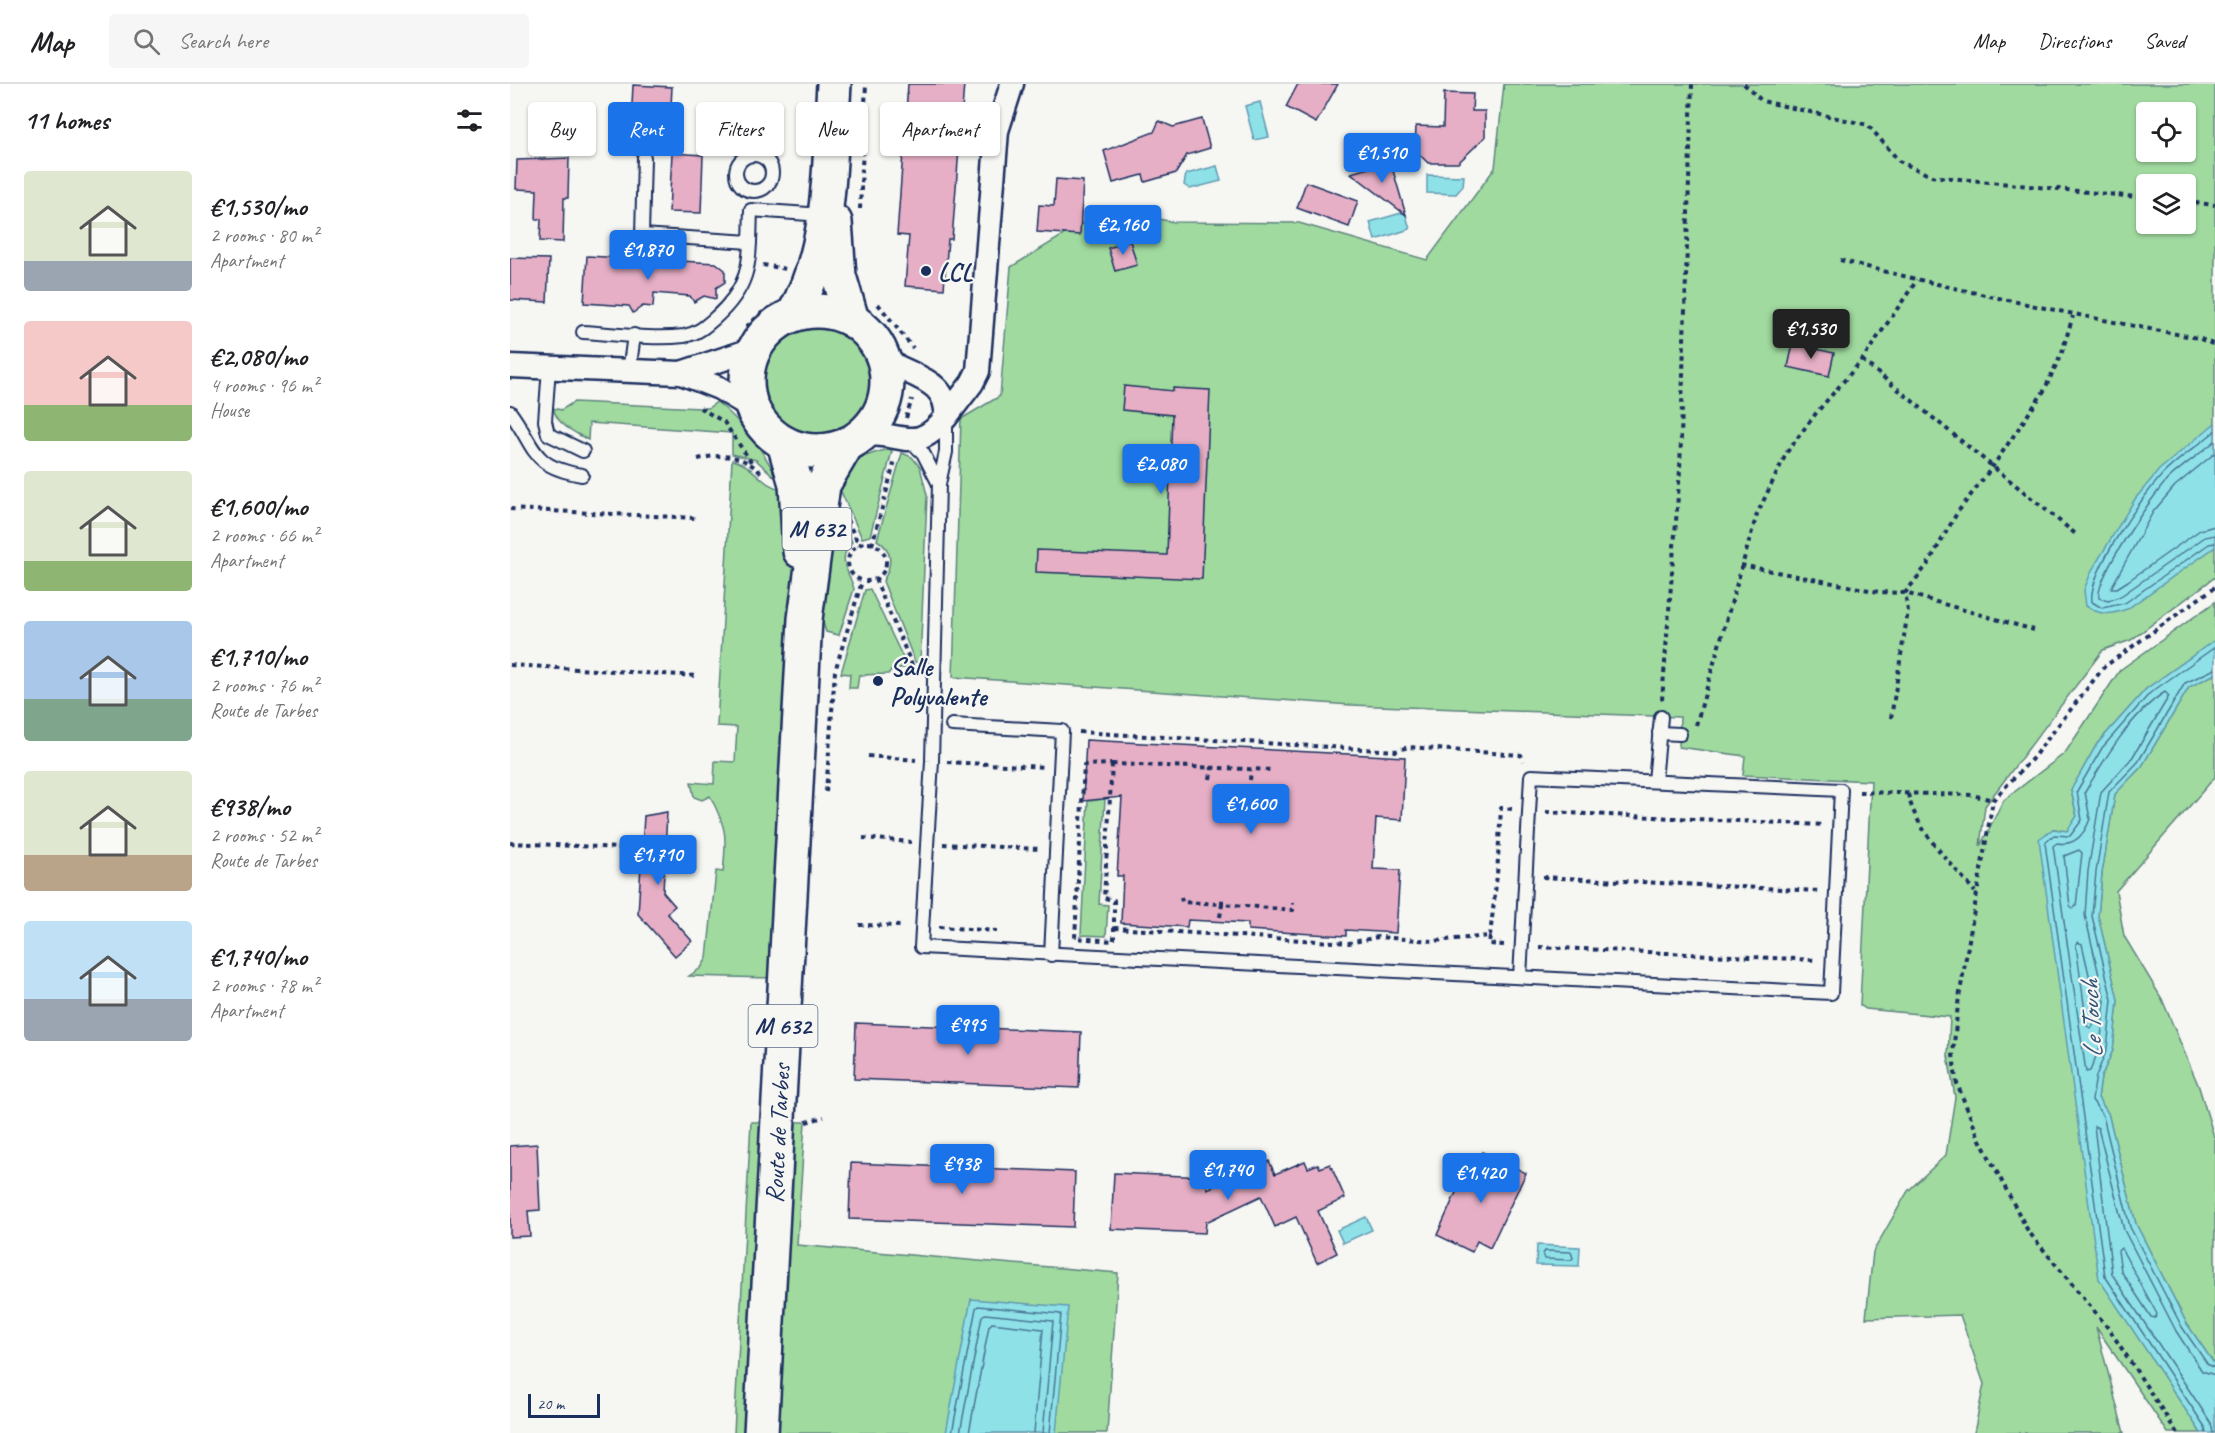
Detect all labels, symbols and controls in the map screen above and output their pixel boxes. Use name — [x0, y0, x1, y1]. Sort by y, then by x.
search box — [109, 14, 529, 68]
text: Map — [30, 24, 73, 59]
icon: search — [130, 25, 163, 58]
text: Search here — [178, 27, 268, 55]
text: Map — [1973, 28, 2005, 54]
text: Directions — [2038, 28, 2111, 54]
text: Saved — [2144, 28, 2185, 54]
chip: Buy — [528, 102, 596, 156]
chip: Rent — [608, 102, 684, 156]
chip: Filters — [696, 102, 784, 156]
chip: New — [796, 102, 868, 156]
chip: Apartment — [880, 102, 1000, 156]
map controls — [2136, 102, 2196, 234]
button: locate — [2136, 102, 2196, 162]
text: 11 homes — [24, 104, 109, 137]
icon: filters — [453, 104, 486, 137]
pin: €1,510 — [1333, 133, 1431, 184]
text: €1,510 — [1358, 140, 1406, 165]
button: layers — [2136, 174, 2196, 234]
text: €1,530/mo — [210, 190, 307, 223]
icon: home — [72, 195, 144, 267]
pin: €2,160 — [1074, 205, 1172, 256]
text: €2,160 — [1098, 212, 1148, 237]
text: 2 rooms · 80 m² — [210, 223, 318, 248]
pin: €1,870 — [599, 230, 697, 281]
text: €1,870 — [624, 237, 672, 262]
text: Apartment — [210, 248, 283, 273]
place label: LCL — [938, 255, 973, 288]
marker: LCL — [919, 264, 933, 278]
pin: €1,530 — [1762, 309, 1860, 360]
text: €1,530 — [1787, 316, 1835, 341]
text: €2,080/mo — [210, 340, 307, 373]
icon: home — [72, 345, 144, 417]
text: 4 rooms · 96 m² — [210, 373, 318, 398]
text: House — [210, 398, 249, 423]
pin: €2,080 — [1112, 444, 1210, 495]
text: €2,080 — [1137, 451, 1185, 476]
text: €1,600/mo — [210, 490, 308, 523]
icon: home — [72, 495, 144, 567]
road number: M 632 — [782, 508, 852, 550]
text: 2 rooms · 66 m² — [210, 523, 318, 548]
text: Apartment — [210, 548, 283, 573]
text: €1,710/mo — [210, 640, 307, 673]
icon: home — [72, 645, 144, 717]
place label: Salle Polyvalente — [890, 650, 988, 713]
text: 2 rooms · 76 m² — [210, 673, 318, 698]
marker: Salle Polyvalente — [871, 674, 885, 688]
text: Route de Tarbes — [210, 698, 317, 723]
pin: €1,600 — [1202, 784, 1300, 835]
text: €938/mo — [210, 790, 290, 823]
text: €1,600 — [1226, 791, 1276, 816]
icon: home — [72, 795, 144, 867]
text: 2 rooms · 52 m² — [210, 823, 318, 848]
pin: €1,710 — [609, 835, 707, 886]
text: €1,710 — [634, 842, 682, 867]
text: Route de Tarbes — [210, 848, 317, 873]
text: €1,740/mo — [210, 940, 307, 973]
icon: home — [72, 945, 144, 1017]
text: 2 rooms · 78 m² — [210, 973, 318, 998]
water label: Le Touch — [2072, 977, 2110, 1059]
text: Apartment — [210, 998, 283, 1023]
road number: M 632 — [748, 1005, 818, 1047]
pin: €995 — [932, 1005, 1004, 1056]
text: €995 — [950, 1012, 986, 1037]
street label: Route de Tarbes — [757, 1061, 798, 1204]
pin: €938 — [926, 1144, 998, 1195]
pin: €1,740 — [1179, 1150, 1277, 1201]
text: €938 — [944, 1151, 980, 1176]
pin: €1,420 — [1432, 1153, 1530, 1204]
text: €1,740 — [1204, 1157, 1252, 1182]
text: €1,420 — [1457, 1160, 1505, 1185]
scale bar — [528, 1391, 600, 1418]
text: 20 m — [537, 1394, 564, 1414]

